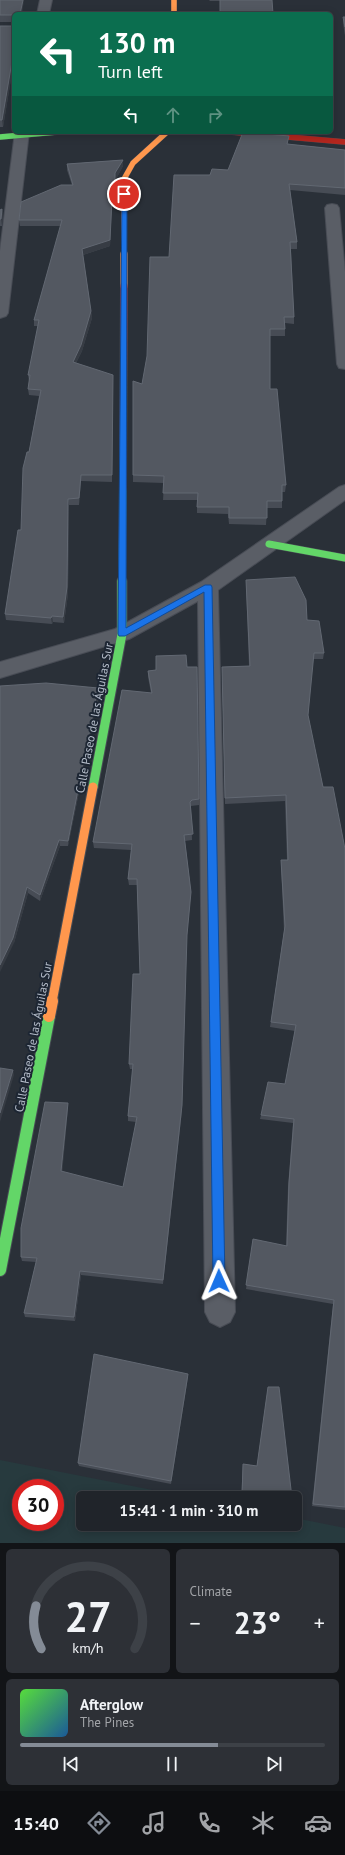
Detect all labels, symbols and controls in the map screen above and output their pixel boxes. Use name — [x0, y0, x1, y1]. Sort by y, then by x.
text: 130 m — [98, 24, 175, 61]
icon: left — [32, 28, 84, 80]
text: Turn left — [98, 60, 163, 83]
icon: left — [120, 104, 142, 126]
icon: ahead — [162, 104, 184, 126]
icon: right — [204, 104, 226, 126]
pin — [107, 177, 141, 211]
icon: arrive — [113, 183, 135, 205]
street label: Calle Paseo de las Águilas Sur — [72, 642, 116, 794]
street label: Calle Paseo de las Águilas Sur — [11, 961, 55, 1113]
position arrow — [198, 1260, 240, 1302]
speed limit sign: 30 — [12, 1479, 64, 1531]
text: 15:41 · 1 min · 310 m — [120, 1501, 258, 1520]
text: Climate — [190, 1583, 232, 1600]
text: 27 — [64, 1590, 111, 1643]
text: 23° — [234, 1603, 281, 1642]
text: − — [190, 1609, 201, 1637]
text: + — [314, 1609, 325, 1637]
text: km/h — [72, 1638, 103, 1657]
text: Afterglow — [80, 1695, 143, 1714]
text: The Pines — [80, 1714, 134, 1731]
icon: previous — [60, 1753, 82, 1775]
icon: pause — [161, 1753, 183, 1775]
icon: next — [263, 1753, 285, 1775]
icon: directions — [85, 1809, 113, 1837]
icon: music — [140, 1809, 168, 1837]
icon: phone — [195, 1809, 223, 1837]
icon: climate — [249, 1809, 277, 1837]
icon: car — [304, 1809, 332, 1837]
text: 15:40 — [13, 1812, 59, 1835]

